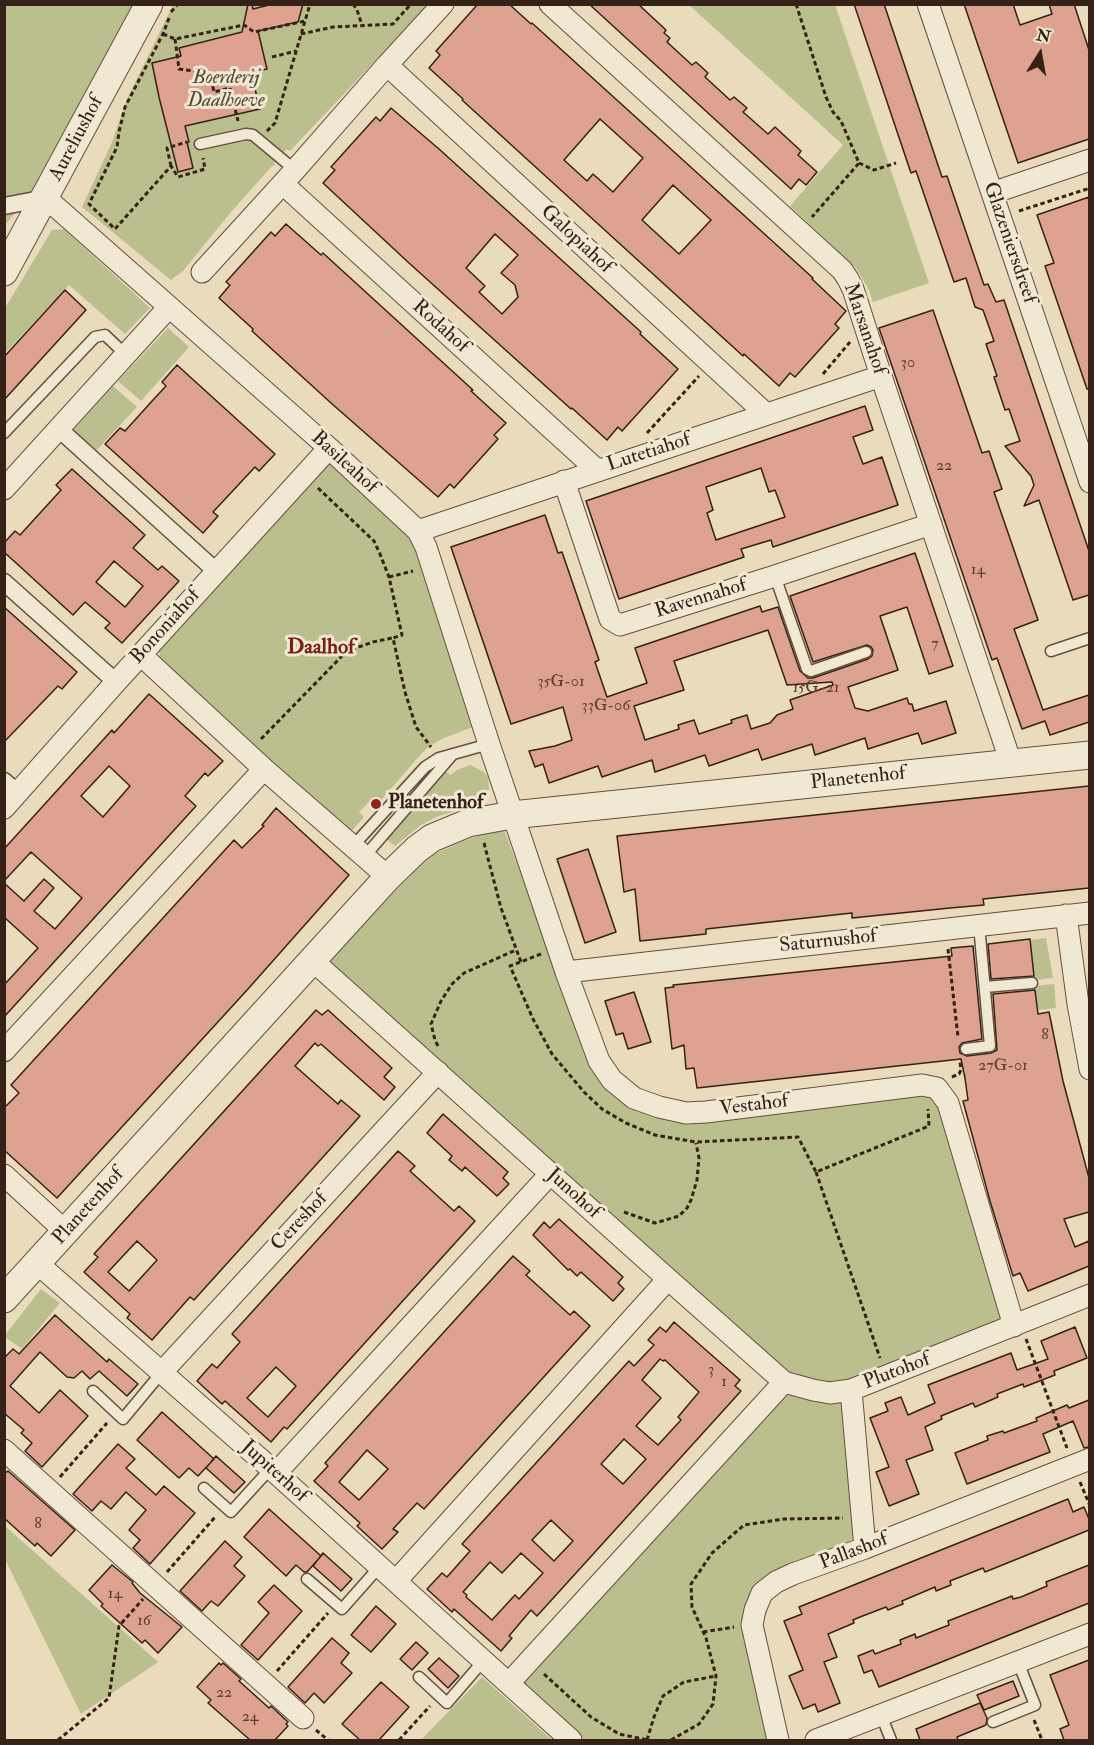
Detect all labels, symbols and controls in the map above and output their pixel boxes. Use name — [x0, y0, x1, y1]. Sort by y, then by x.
north arrow — [1010, 24, 1070, 84]
text: N — [1034, 25, 1052, 48]
park label: Boerderij Daalhoeve — [187, 67, 265, 114]
street label: Aureliushof — [45, 92, 109, 186]
street label: Glazeniersdreef — [977, 179, 1041, 307]
street label: Galopiahof — [535, 201, 617, 279]
street label: Marsanahof — [837, 280, 891, 378]
street label: Rodahof — [407, 295, 473, 359]
house number: 30 — [901, 354, 915, 374]
street label: Basileahof — [306, 427, 382, 499]
street label: Lutetiahof — [604, 428, 694, 478]
house number: 22 — [936, 457, 952, 477]
house number: 14 — [971, 561, 985, 581]
street label: Ravennahof — [652, 574, 750, 624]
street label: Bononiahof — [126, 584, 206, 670]
district label: Daalhof — [287, 635, 355, 661]
house number: 7 — [931, 635, 939, 655]
house number: 35G-01 — [537, 673, 585, 693]
house number: 15G-21 — [793, 679, 839, 699]
house number: 33G-06 — [582, 697, 630, 717]
street label: Planetenhof — [809, 762, 907, 796]
place label: Planetenhof — [388, 792, 483, 816]
marker: Planetenhof — [369, 797, 383, 811]
street label: Saturnushof — [778, 925, 878, 959]
house number: 8 — [1041, 1026, 1049, 1046]
house number: 27G-01 — [978, 1057, 1028, 1077]
street label: Vestahof — [718, 1090, 790, 1122]
street label: Planetenhof — [48, 1163, 130, 1251]
street label: Junohof — [541, 1164, 605, 1224]
street label: Cereshof — [267, 1187, 333, 1257]
street label: Plutohof — [860, 1348, 934, 1396]
house number: 3 — [708, 1361, 714, 1381]
house number: 1 — [721, 1373, 727, 1393]
street label: Jupiterhof — [235, 1436, 313, 1508]
house number: 8 — [34, 1515, 42, 1535]
street label: Pallashof — [816, 1528, 892, 1576]
house number: 14 — [108, 1585, 122, 1605]
house number: 16 — [137, 1612, 151, 1632]
house number: 22 — [216, 1684, 232, 1704]
house number: 24 — [242, 1708, 258, 1728]

